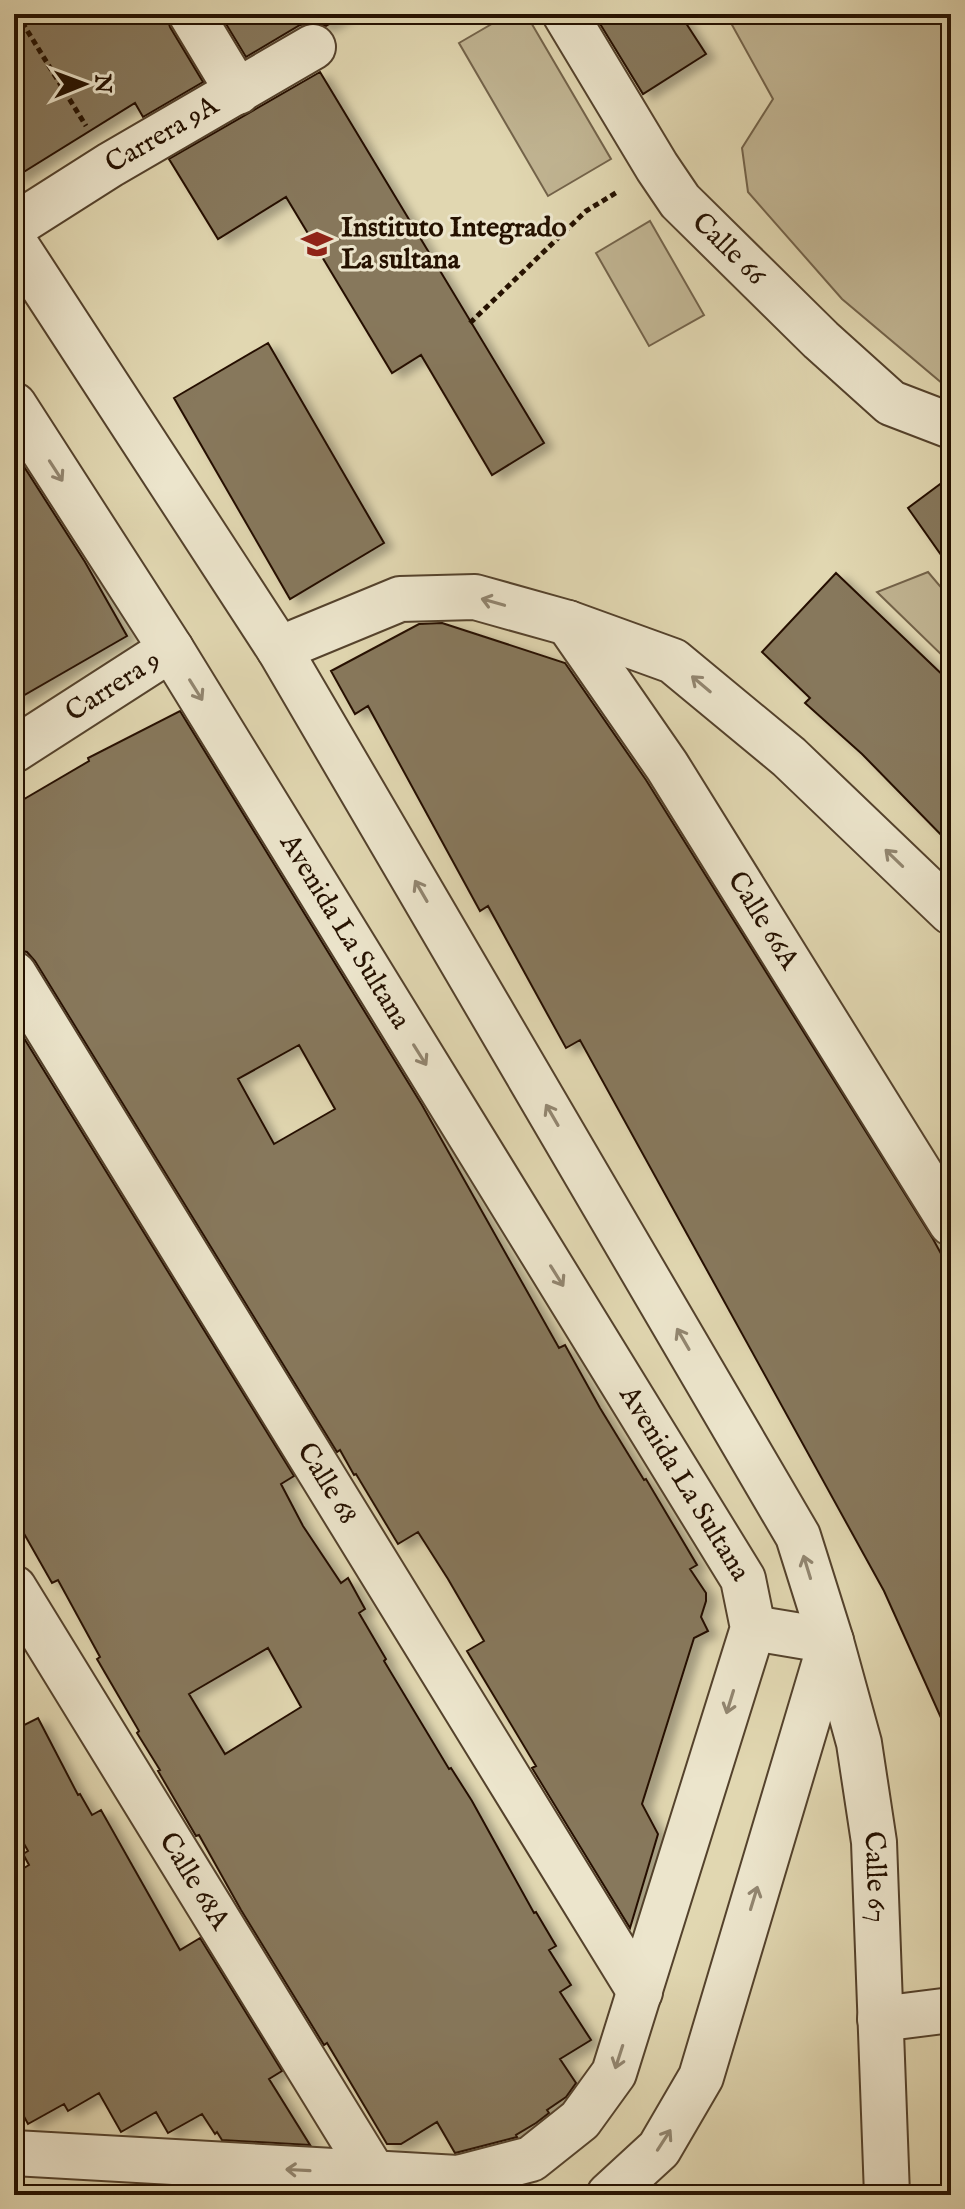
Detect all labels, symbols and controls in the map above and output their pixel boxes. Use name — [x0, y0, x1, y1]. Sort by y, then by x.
north arrow — [44, 44, 124, 124]
text: N — [88, 73, 116, 93]
street label: Carrera 9A — [99, 88, 226, 181]
street label: Calle 66 — [684, 205, 774, 294]
place label: Instituto Integrado La sultana — [341, 211, 567, 278]
school or university icon: Instituto Integrado La sultana — [300, 227, 334, 261]
one-way arrow — [49, 459, 65, 482]
one-way arrow — [480, 594, 506, 609]
street label: Carrera 9 — [59, 643, 167, 730]
one-way arrow — [691, 675, 712, 693]
one-way arrow — [189, 678, 205, 701]
street label: Avenida La Sultana — [271, 827, 418, 1036]
one-way arrow — [885, 849, 905, 868]
street label: Calle 66A — [720, 865, 807, 977]
one-way arrow — [412, 879, 428, 902]
one-way arrow — [413, 1043, 429, 1066]
one-way arrow — [544, 1104, 560, 1127]
one-way arrow — [549, 1264, 565, 1287]
one-way arrow — [675, 1328, 691, 1351]
street label: Avenida La Sultana — [611, 1379, 758, 1588]
street label: Calle 68 — [289, 1436, 365, 1531]
one-way arrow — [799, 1554, 814, 1579]
one-way arrow — [722, 1689, 737, 1715]
street label: Calle 68A — [151, 1826, 238, 1937]
street label: Calle 67 — [855, 1829, 894, 1923]
one-way arrow — [747, 1885, 762, 1911]
one-way arrow — [611, 2045, 626, 2070]
one-way arrow — [655, 2129, 672, 2151]
one-way arrow — [285, 2162, 312, 2177]

